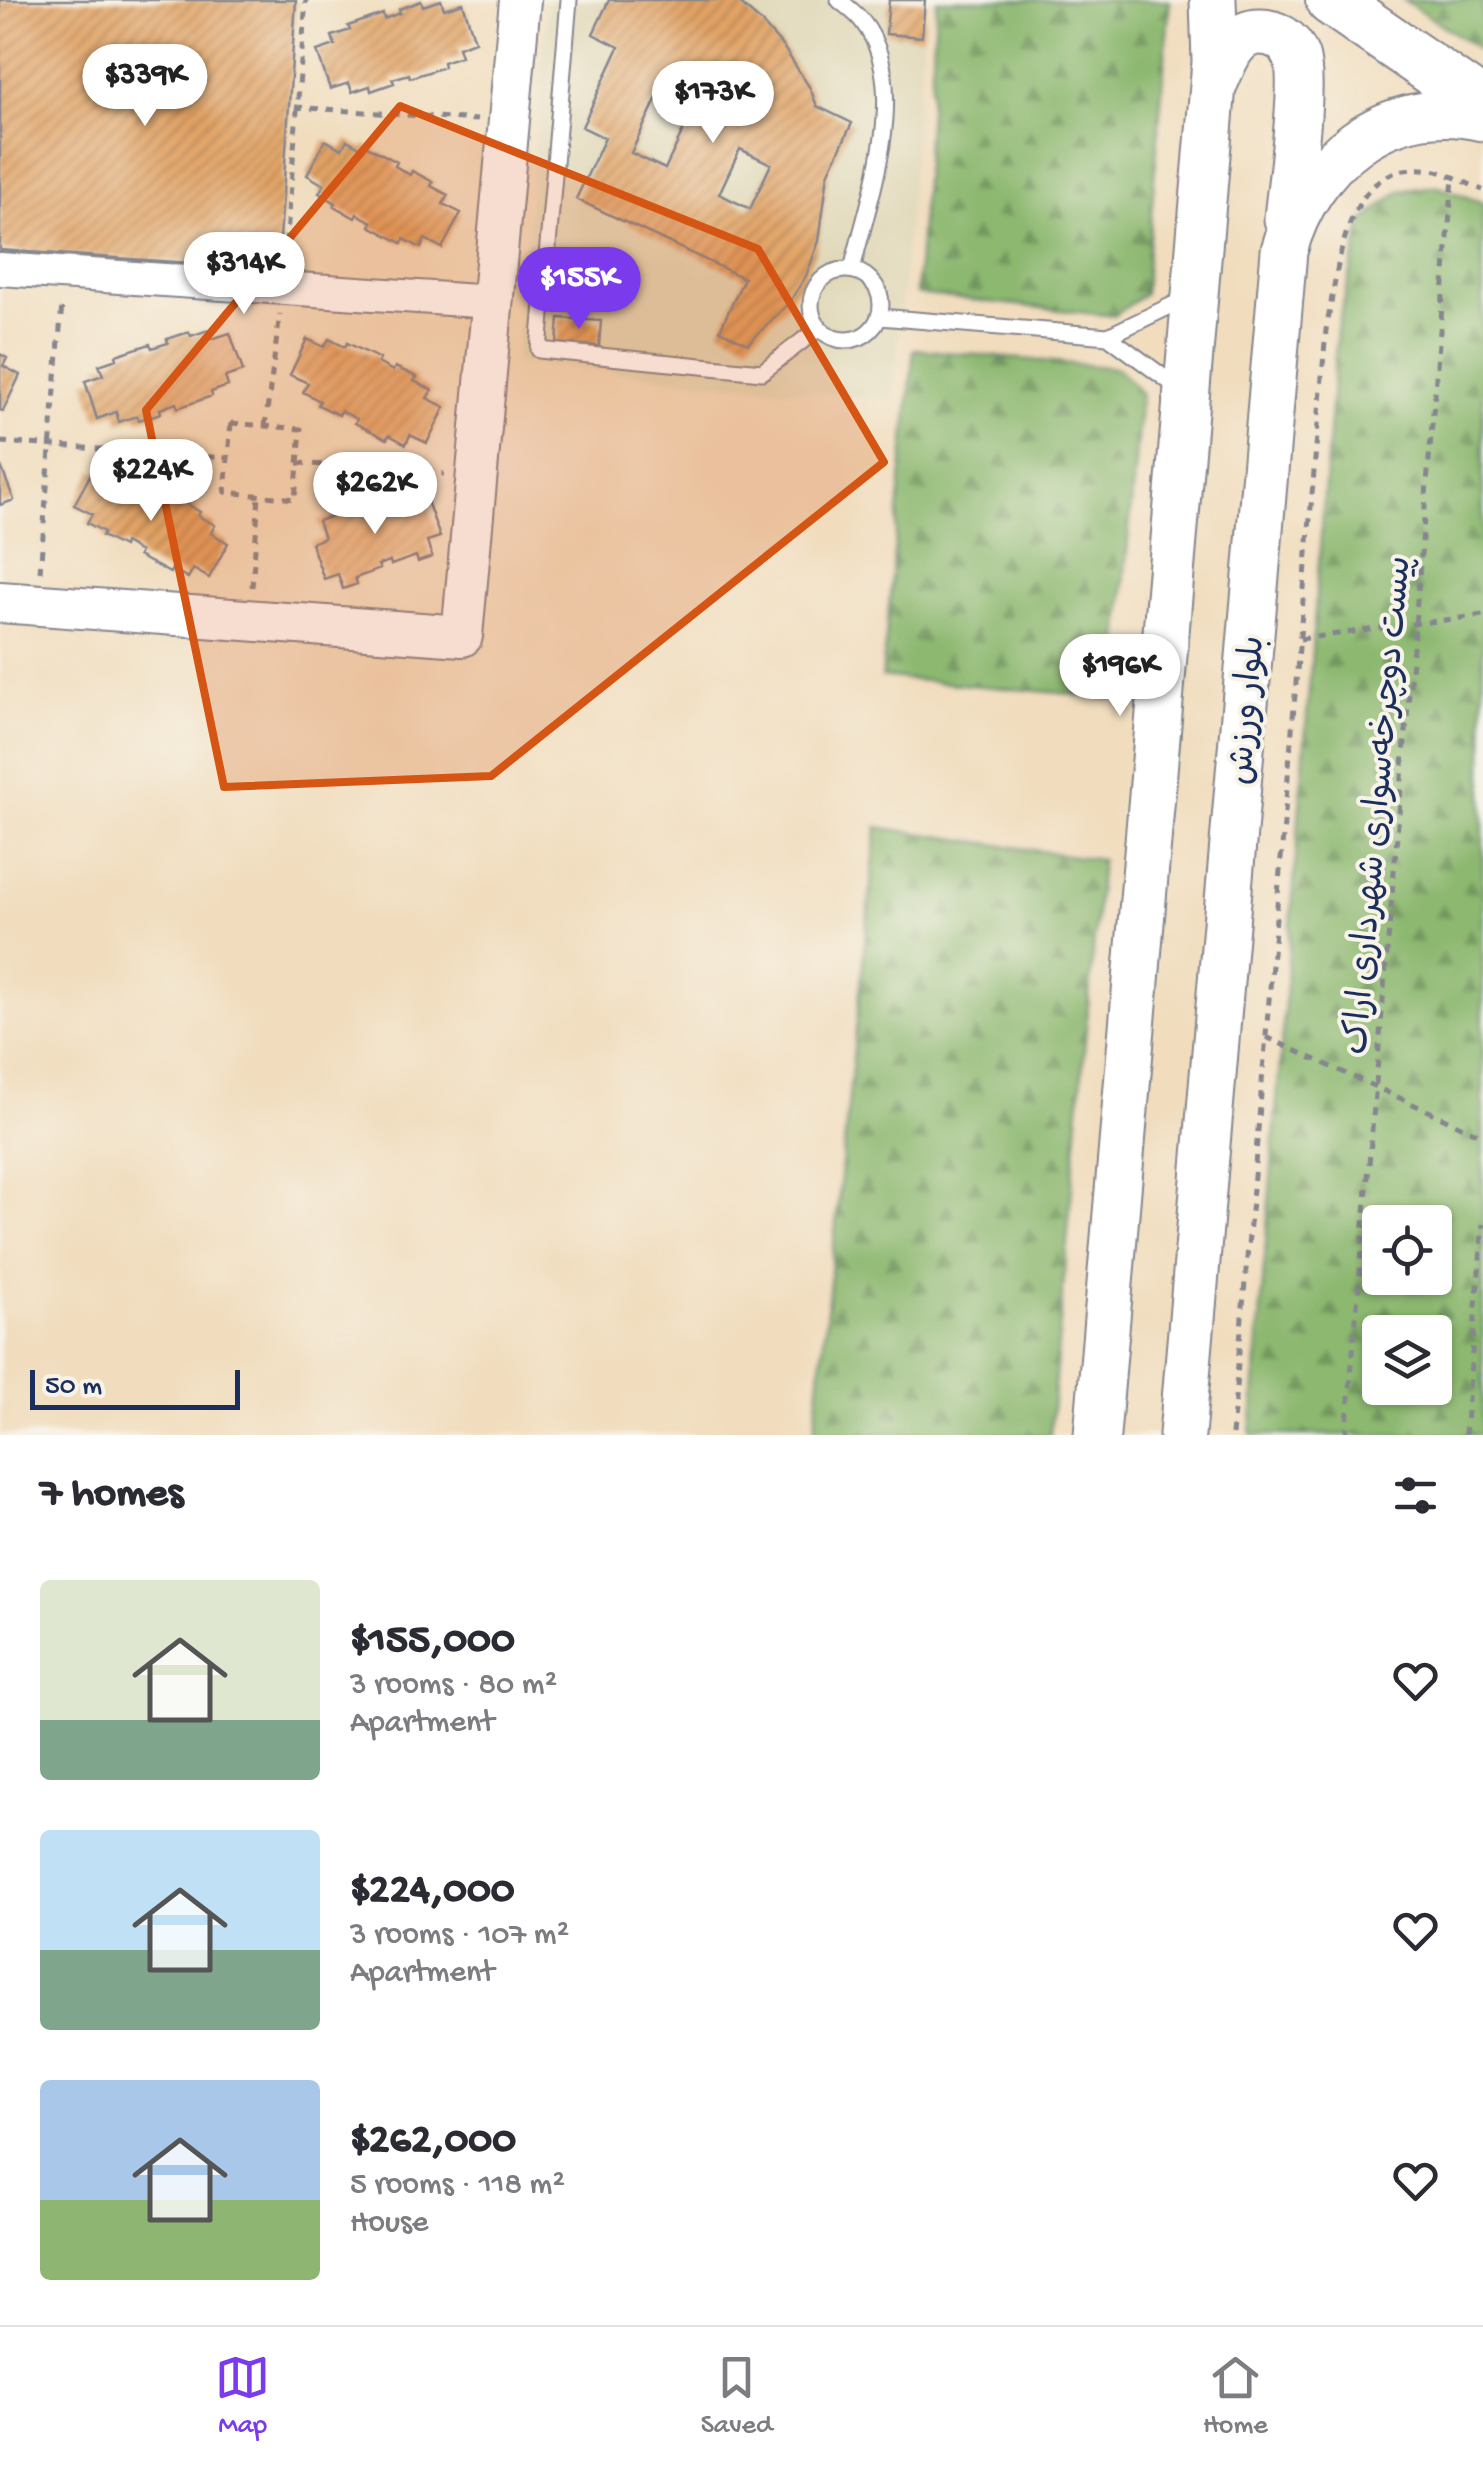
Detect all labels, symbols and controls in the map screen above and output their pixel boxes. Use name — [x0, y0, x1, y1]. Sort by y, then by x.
pin: $339K — [75, 44, 215, 129]
text: $339K — [104, 57, 186, 95]
pin: $173K — [643, 61, 783, 146]
text: $173K — [674, 74, 752, 112]
pin: $314K — [174, 232, 314, 317]
text: $314K — [206, 245, 282, 283]
pin: $155K — [509, 247, 649, 332]
text: $155K — [540, 260, 618, 298]
pin: $224K — [81, 439, 221, 524]
text: $224K — [112, 452, 190, 490]
pin: $262K — [305, 452, 445, 537]
text: $262K — [335, 465, 415, 503]
street label: پیست دوچرخه‌سواری شهرداری اراک — [1338, 554, 1423, 1057]
pin: $196K — [1050, 634, 1190, 719]
street label: بلوار ورزش — [1223, 634, 1276, 787]
text: $196K — [1081, 647, 1159, 685]
map controls — [1362, 1205, 1452, 1405]
button: locate — [1362, 1205, 1452, 1295]
button: layers — [1362, 1315, 1452, 1405]
scale bar — [30, 1365, 240, 1410]
text: 50 m — [45, 1371, 102, 1404]
icon: filters — [1388, 1468, 1443, 1523]
text: 7 homes — [40, 1471, 183, 1520]
text: $155,000 — [350, 1618, 515, 1667]
icon: home — [120, 1620, 240, 1740]
icon: heart — [1388, 1653, 1443, 1708]
text: 3 rooms · 80 m² — [350, 1667, 557, 1705]
text: Apartment — [350, 1705, 494, 1743]
text: $224,000 — [350, 1868, 515, 1917]
icon: home — [120, 1870, 240, 1990]
icon: heart — [1388, 1903, 1443, 1958]
text: 3 rooms · 107 m² — [350, 1917, 569, 1955]
text: Apartment — [350, 1955, 494, 1993]
text: $262,000 — [350, 2118, 516, 2167]
icon: home — [120, 2120, 240, 2240]
icon: heart — [1388, 2153, 1443, 2208]
text: 5 rooms · 118 m² — [350, 2167, 565, 2205]
text: House — [350, 2205, 428, 2243]
tab: Map — [215, 2350, 270, 2443]
tab: Saved — [701, 2350, 772, 2443]
tab: Home — [1203, 2350, 1268, 2443]

